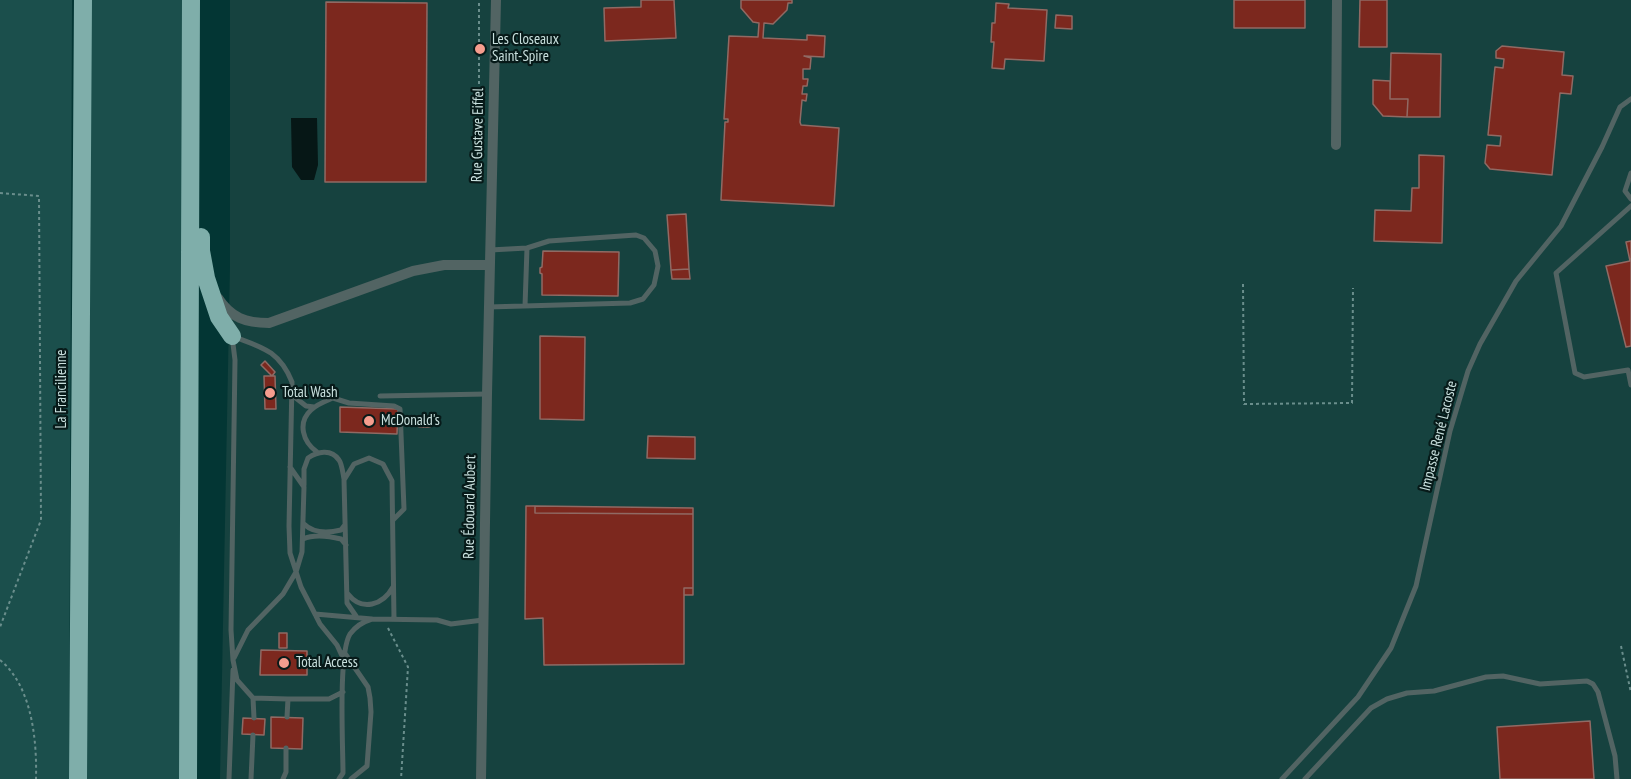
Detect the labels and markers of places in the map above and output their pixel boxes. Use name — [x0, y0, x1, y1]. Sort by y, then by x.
place label: Les Closeaux Saint-Spire — [492, 31, 559, 66]
marker: Les Closeaux Saint-Spire — [473, 42, 487, 56]
place label: Total Wash — [282, 384, 338, 402]
marker: Total Wash — [263, 386, 277, 400]
place label: McDonald's — [381, 412, 440, 430]
marker: McDonald's — [362, 414, 376, 428]
place label: Total Access — [296, 654, 358, 672]
marker: Total Access — [277, 656, 291, 670]

